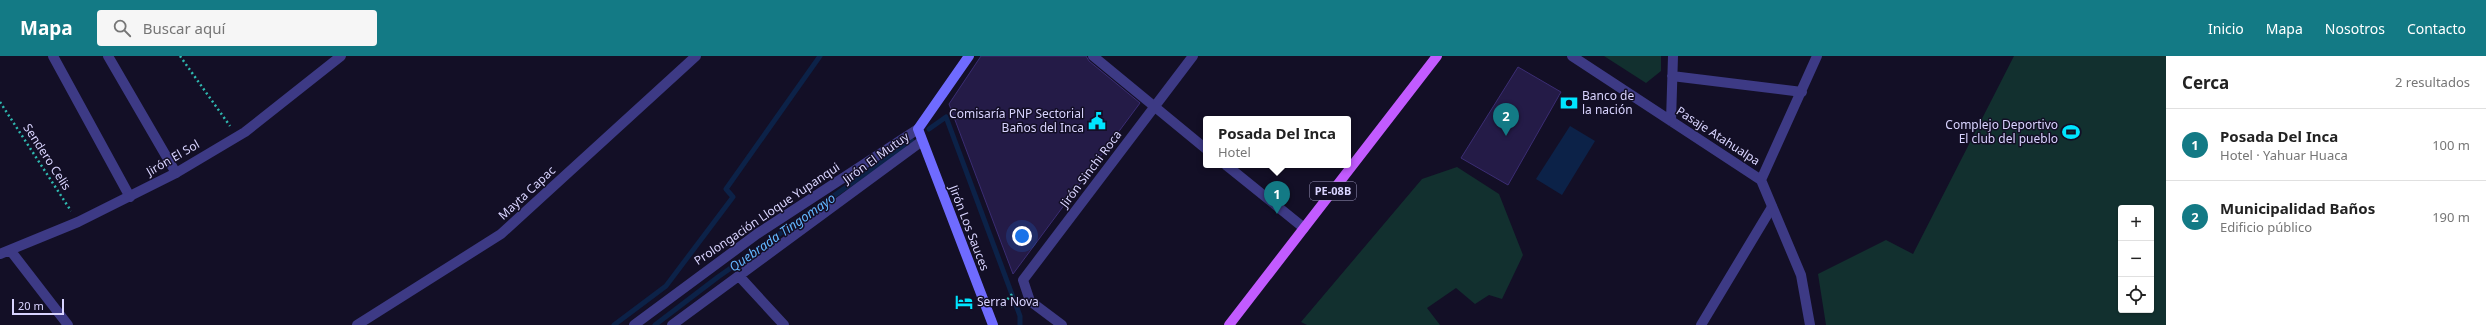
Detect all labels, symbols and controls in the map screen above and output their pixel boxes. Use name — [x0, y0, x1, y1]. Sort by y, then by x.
search box — [97, 10, 377, 46]
text: Mapa — [20, 15, 73, 41]
icon: search — [111, 17, 133, 39]
text: Buscar aquí — [143, 18, 225, 38]
text: Inicio — [2208, 19, 2244, 38]
text: Mapa — [2266, 19, 2303, 38]
text: Nosotros — [2325, 19, 2385, 38]
text: Contacto — [2407, 19, 2466, 38]
text: Cerca — [2182, 71, 2229, 94]
text: 2 resultados — [2395, 73, 2470, 91]
place label: Banco de la nación — [1582, 87, 1634, 118]
bank icon: Banco de la nación — [1559, 93, 1579, 113]
street label: Pasaje Atahualpa — [1673, 102, 1764, 169]
pin: 2 — [1493, 103, 1519, 136]
place label: Comisaría PNP Sectorial Baños del Inca — [949, 105, 1084, 136]
public building icon: Comisaría PNP Sectorial Baños del Inca — [1087, 111, 1107, 131]
popup — [1203, 116, 1351, 168]
place label: Complejo Deportivo El club del pueblo — [1945, 116, 2058, 147]
street label: Sendero Celis — [20, 120, 75, 194]
sports icon: Complejo Deportivo El club del pueblo — [2061, 122, 2081, 142]
text: Posada Del Inca — [1218, 123, 1336, 143]
text: Posada Del Inca — [2220, 126, 2338, 146]
street label: Jirón El Mutuy — [838, 127, 913, 188]
street label: Jirón Sinchi Roca — [1055, 127, 1125, 212]
street label: Jirón El Sol — [142, 136, 202, 180]
text: 1 — [2191, 136, 2199, 154]
text: 100 m — [2432, 136, 2470, 154]
text: Hotel — [1218, 143, 1251, 161]
text: Hotel · Yahuar Huaca — [2220, 146, 2348, 164]
street label: Prolongación Lloque Yupanqui — [691, 158, 843, 269]
street label: Mayta Capac — [494, 162, 559, 223]
pin: 1 — [1264, 181, 1290, 214]
street label: Jirón Los Sauces — [945, 182, 994, 273]
road number: PE-08B — [1310, 182, 1356, 200]
water label: Quebrada Tingomayo — [725, 189, 839, 275]
text: Municipalidad Baños — [2220, 198, 2375, 218]
map controls — [2118, 205, 2154, 313]
button: + — [2118, 205, 2154, 241]
text: 2 — [2191, 208, 2199, 226]
text: 190 m — [2432, 208, 2470, 226]
text: Edificio público — [2220, 218, 2312, 236]
your location — [1012, 226, 1032, 246]
button: − — [2118, 241, 2154, 277]
button: locate — [2118, 277, 2154, 313]
hotel icon: Serra Nova — [954, 292, 974, 312]
place label: Serra Nova — [977, 293, 1039, 310]
scale bar — [12, 297, 64, 316]
text: 20 m — [18, 298, 44, 313]

